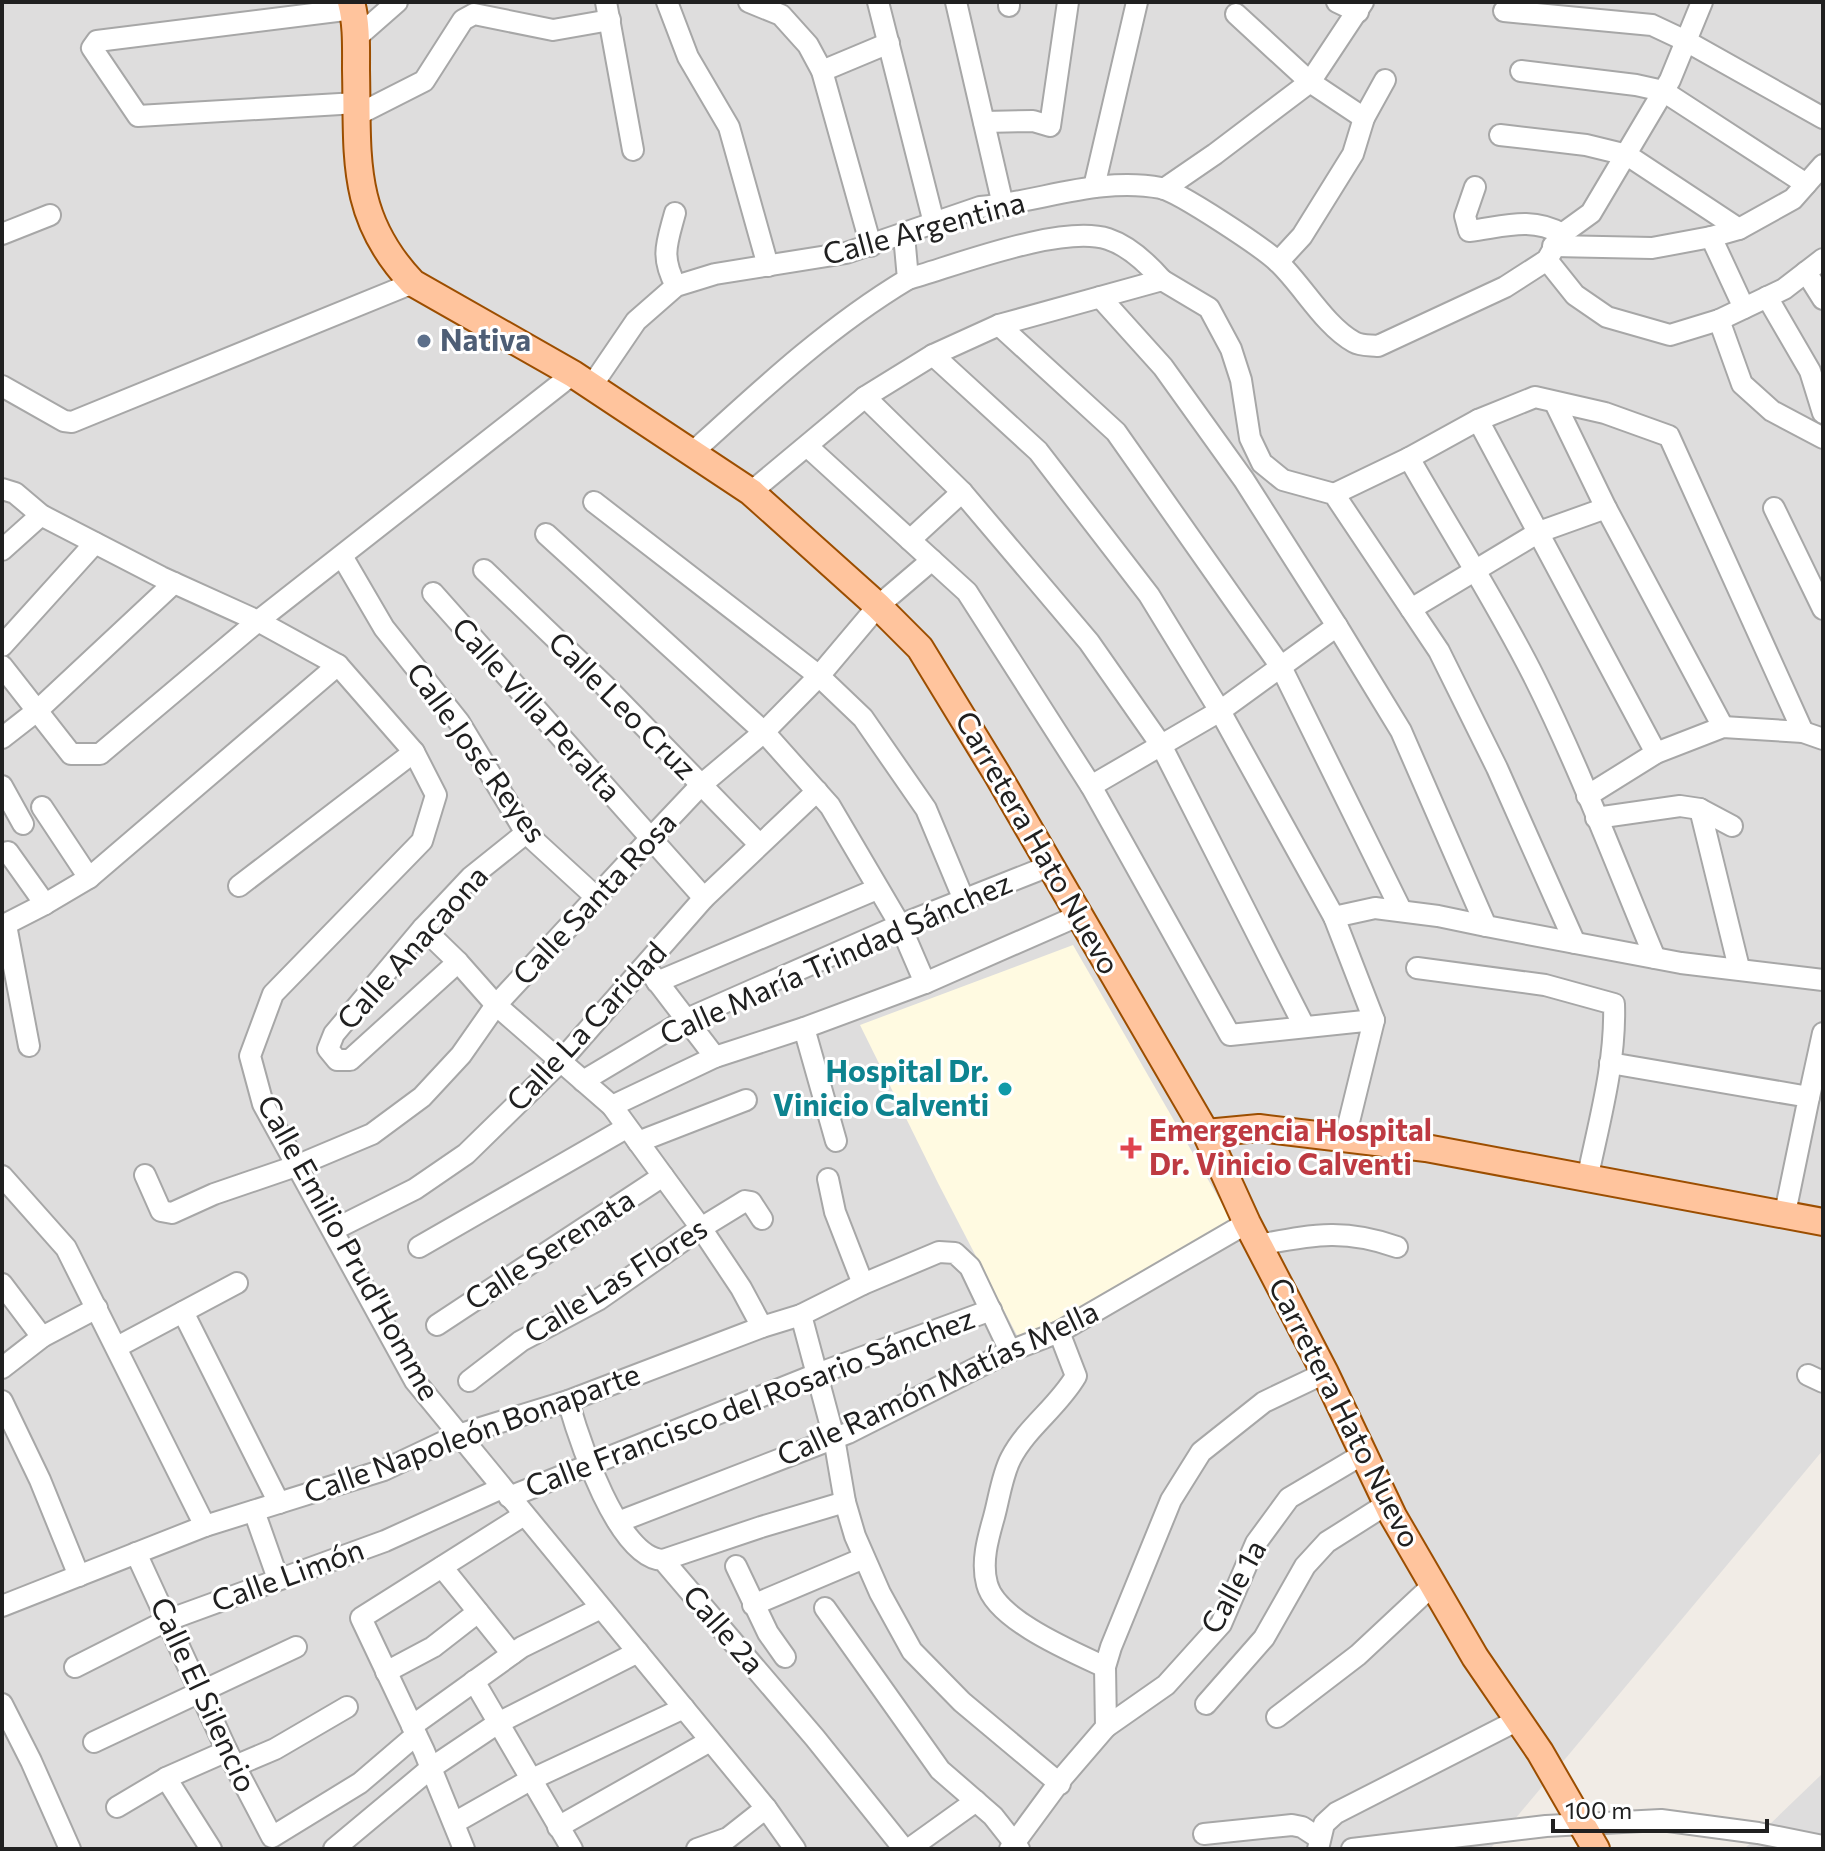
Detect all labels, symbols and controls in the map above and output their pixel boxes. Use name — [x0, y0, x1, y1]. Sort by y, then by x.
street label: Calle Argentina — [818, 182, 1028, 271]
place label: Nativa — [440, 320, 531, 357]
marker: Nativa — [415, 332, 433, 350]
street label: Calle Villa Peralta — [445, 609, 630, 808]
street label: Calle Leo Cruz — [542, 623, 705, 786]
street label: Calle José Reyes — [400, 654, 556, 849]
street label: Carretera Hato Nuevo — [949, 704, 1130, 980]
street label: Calle Santa Rosa — [503, 803, 683, 992]
street label: Calle Anacaona — [328, 857, 494, 1036]
street label: Calle María Trindad Sánchez — [653, 862, 1017, 1051]
street label: Calle La Caridad — [497, 933, 673, 1118]
place label: Hospital Dr. Vinicio Calventi — [773, 1051, 989, 1122]
marker: Hospital Dr. Vinicio Calventi — [996, 1080, 1014, 1098]
street label: Calle Emilio Prud'Homme — [251, 1088, 450, 1406]
place label: Emergencia Hospital Dr. Vinicio Calventi — [1149, 1110, 1432, 1181]
marker: Emergencia Hospital Dr. Vinicio Calventi — [1120, 1137, 1142, 1159]
street label: Calle Serenata — [457, 1179, 640, 1316]
street label: Calle Las Flores — [516, 1208, 713, 1350]
street label: Carretera Hato Nuevo — [1262, 1271, 1430, 1553]
street label: Calle Ramón Matías Mella — [770, 1291, 1104, 1473]
street label: Calle Francisco del Rosario Sánchez — [519, 1298, 979, 1504]
street label: Calle Napoleón Bonaparte — [298, 1354, 644, 1510]
street label: Calle Limón — [206, 1529, 368, 1618]
street label: Calle 1a — [1191, 1532, 1273, 1639]
street label: Calle 2a — [676, 1576, 773, 1680]
street label: Calle El Silencio — [144, 1591, 267, 1797]
scale bar — [1553, 1783, 1767, 1833]
text: 100 m — [1565, 1795, 1632, 1824]

